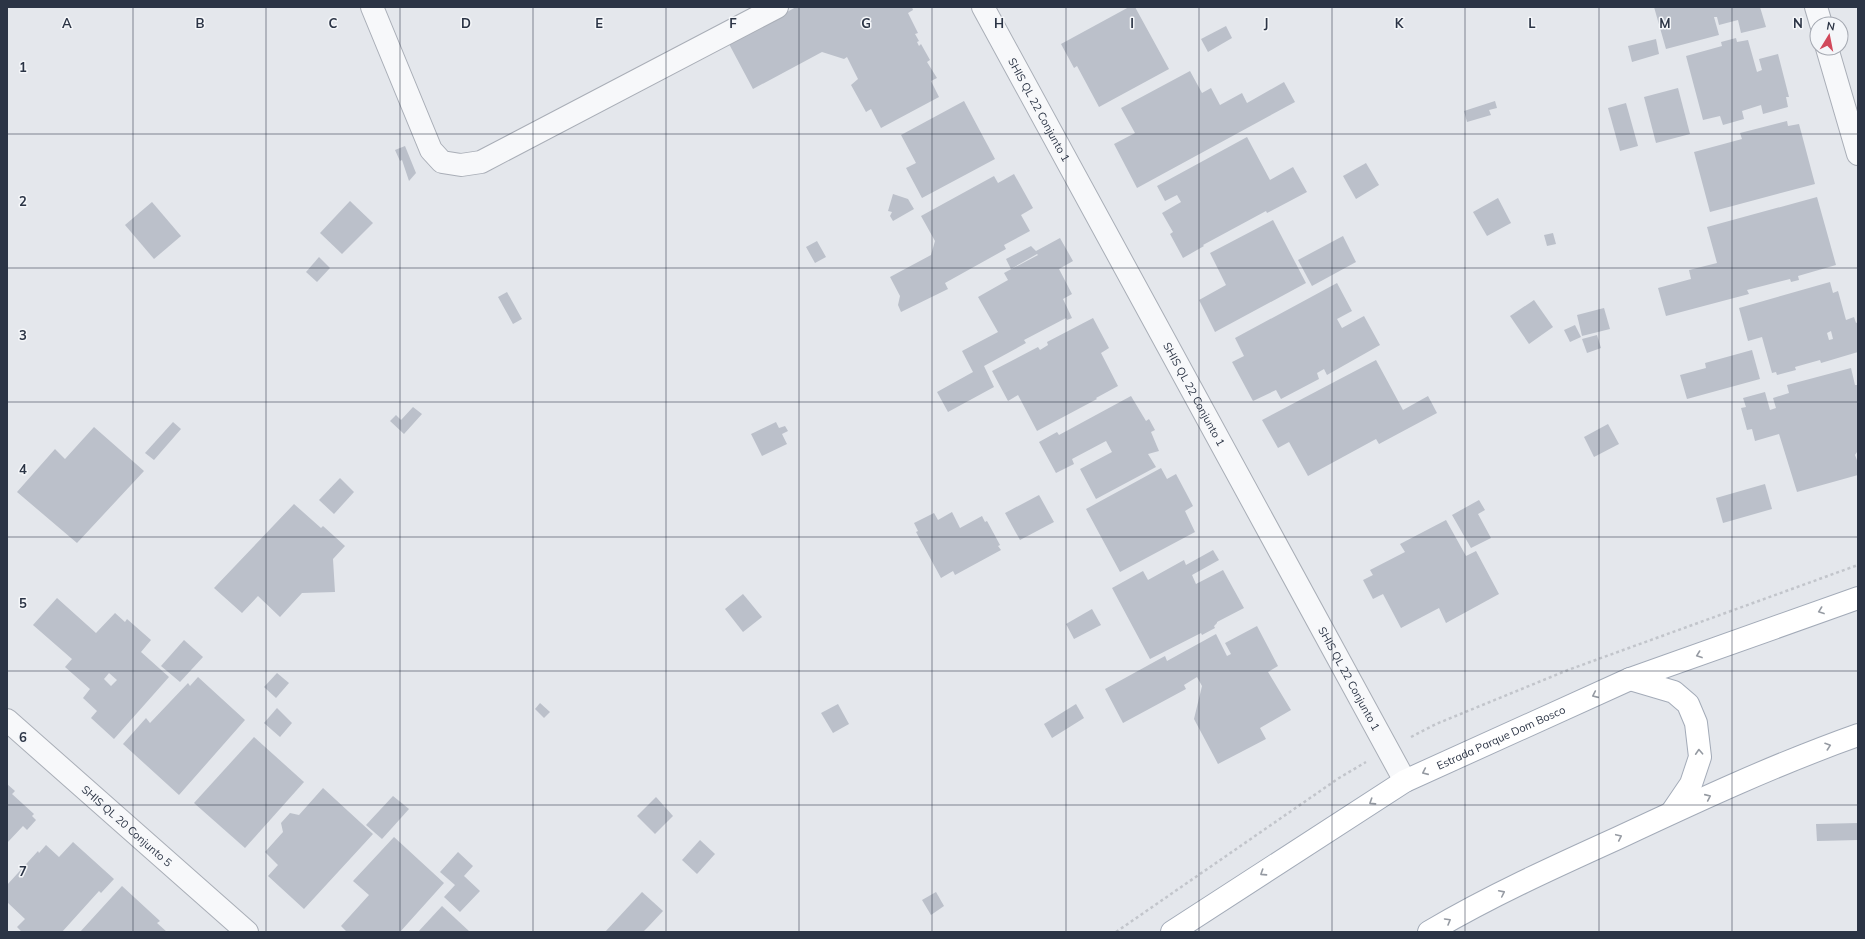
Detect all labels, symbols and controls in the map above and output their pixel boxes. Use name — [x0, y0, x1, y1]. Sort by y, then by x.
text: A — [62, 15, 72, 31]
text: B — [196, 15, 205, 31]
text: C — [329, 15, 338, 31]
text: D — [461, 15, 471, 31]
text: E — [595, 15, 603, 31]
text: F — [729, 15, 737, 31]
text: G — [861, 15, 871, 31]
text: H — [994, 15, 1004, 31]
text: I — [1130, 15, 1134, 31]
text: J — [1264, 15, 1268, 31]
text: K — [1395, 15, 1405, 31]
text: L — [1528, 15, 1536, 31]
text: M — [1659, 15, 1671, 31]
text: N — [1793, 15, 1803, 31]
north arrow — [1809, 16, 1849, 56]
text: N — [1825, 19, 1836, 34]
street label: SHIS QL 22 Conjunto 1 — [1005, 55, 1073, 164]
text: 1 — [19, 59, 27, 75]
text: 2 — [19, 193, 27, 209]
text: 3 — [19, 327, 27, 343]
street label: SHIS QL 22 Conjunto 1 — [1160, 340, 1228, 449]
text: 4 — [19, 461, 27, 477]
text: 5 — [19, 595, 27, 611]
one-way arrow — [1818, 606, 1825, 615]
street label: SHIS QL 22 Conjunto 1 — [1315, 624, 1383, 733]
one-way arrow — [1695, 650, 1702, 658]
one-way arrow — [1591, 690, 1599, 698]
street label: Estrada Parque Dom Bosco — [1435, 702, 1567, 773]
text: 6 — [19, 729, 27, 745]
one-way arrow — [1824, 742, 1831, 751]
one-way arrow — [1695, 749, 1703, 755]
one-way arrow — [1422, 767, 1430, 775]
street label: SHIS QL 20 Conjunto 5 — [79, 782, 175, 870]
one-way arrow — [1705, 793, 1712, 801]
one-way arrow — [1369, 797, 1376, 805]
one-way arrow — [1615, 834, 1623, 842]
text: 7 — [19, 863, 27, 879]
one-way arrow — [1260, 868, 1267, 876]
one-way arrow — [1497, 890, 1505, 898]
one-way arrow — [1444, 918, 1451, 925]

